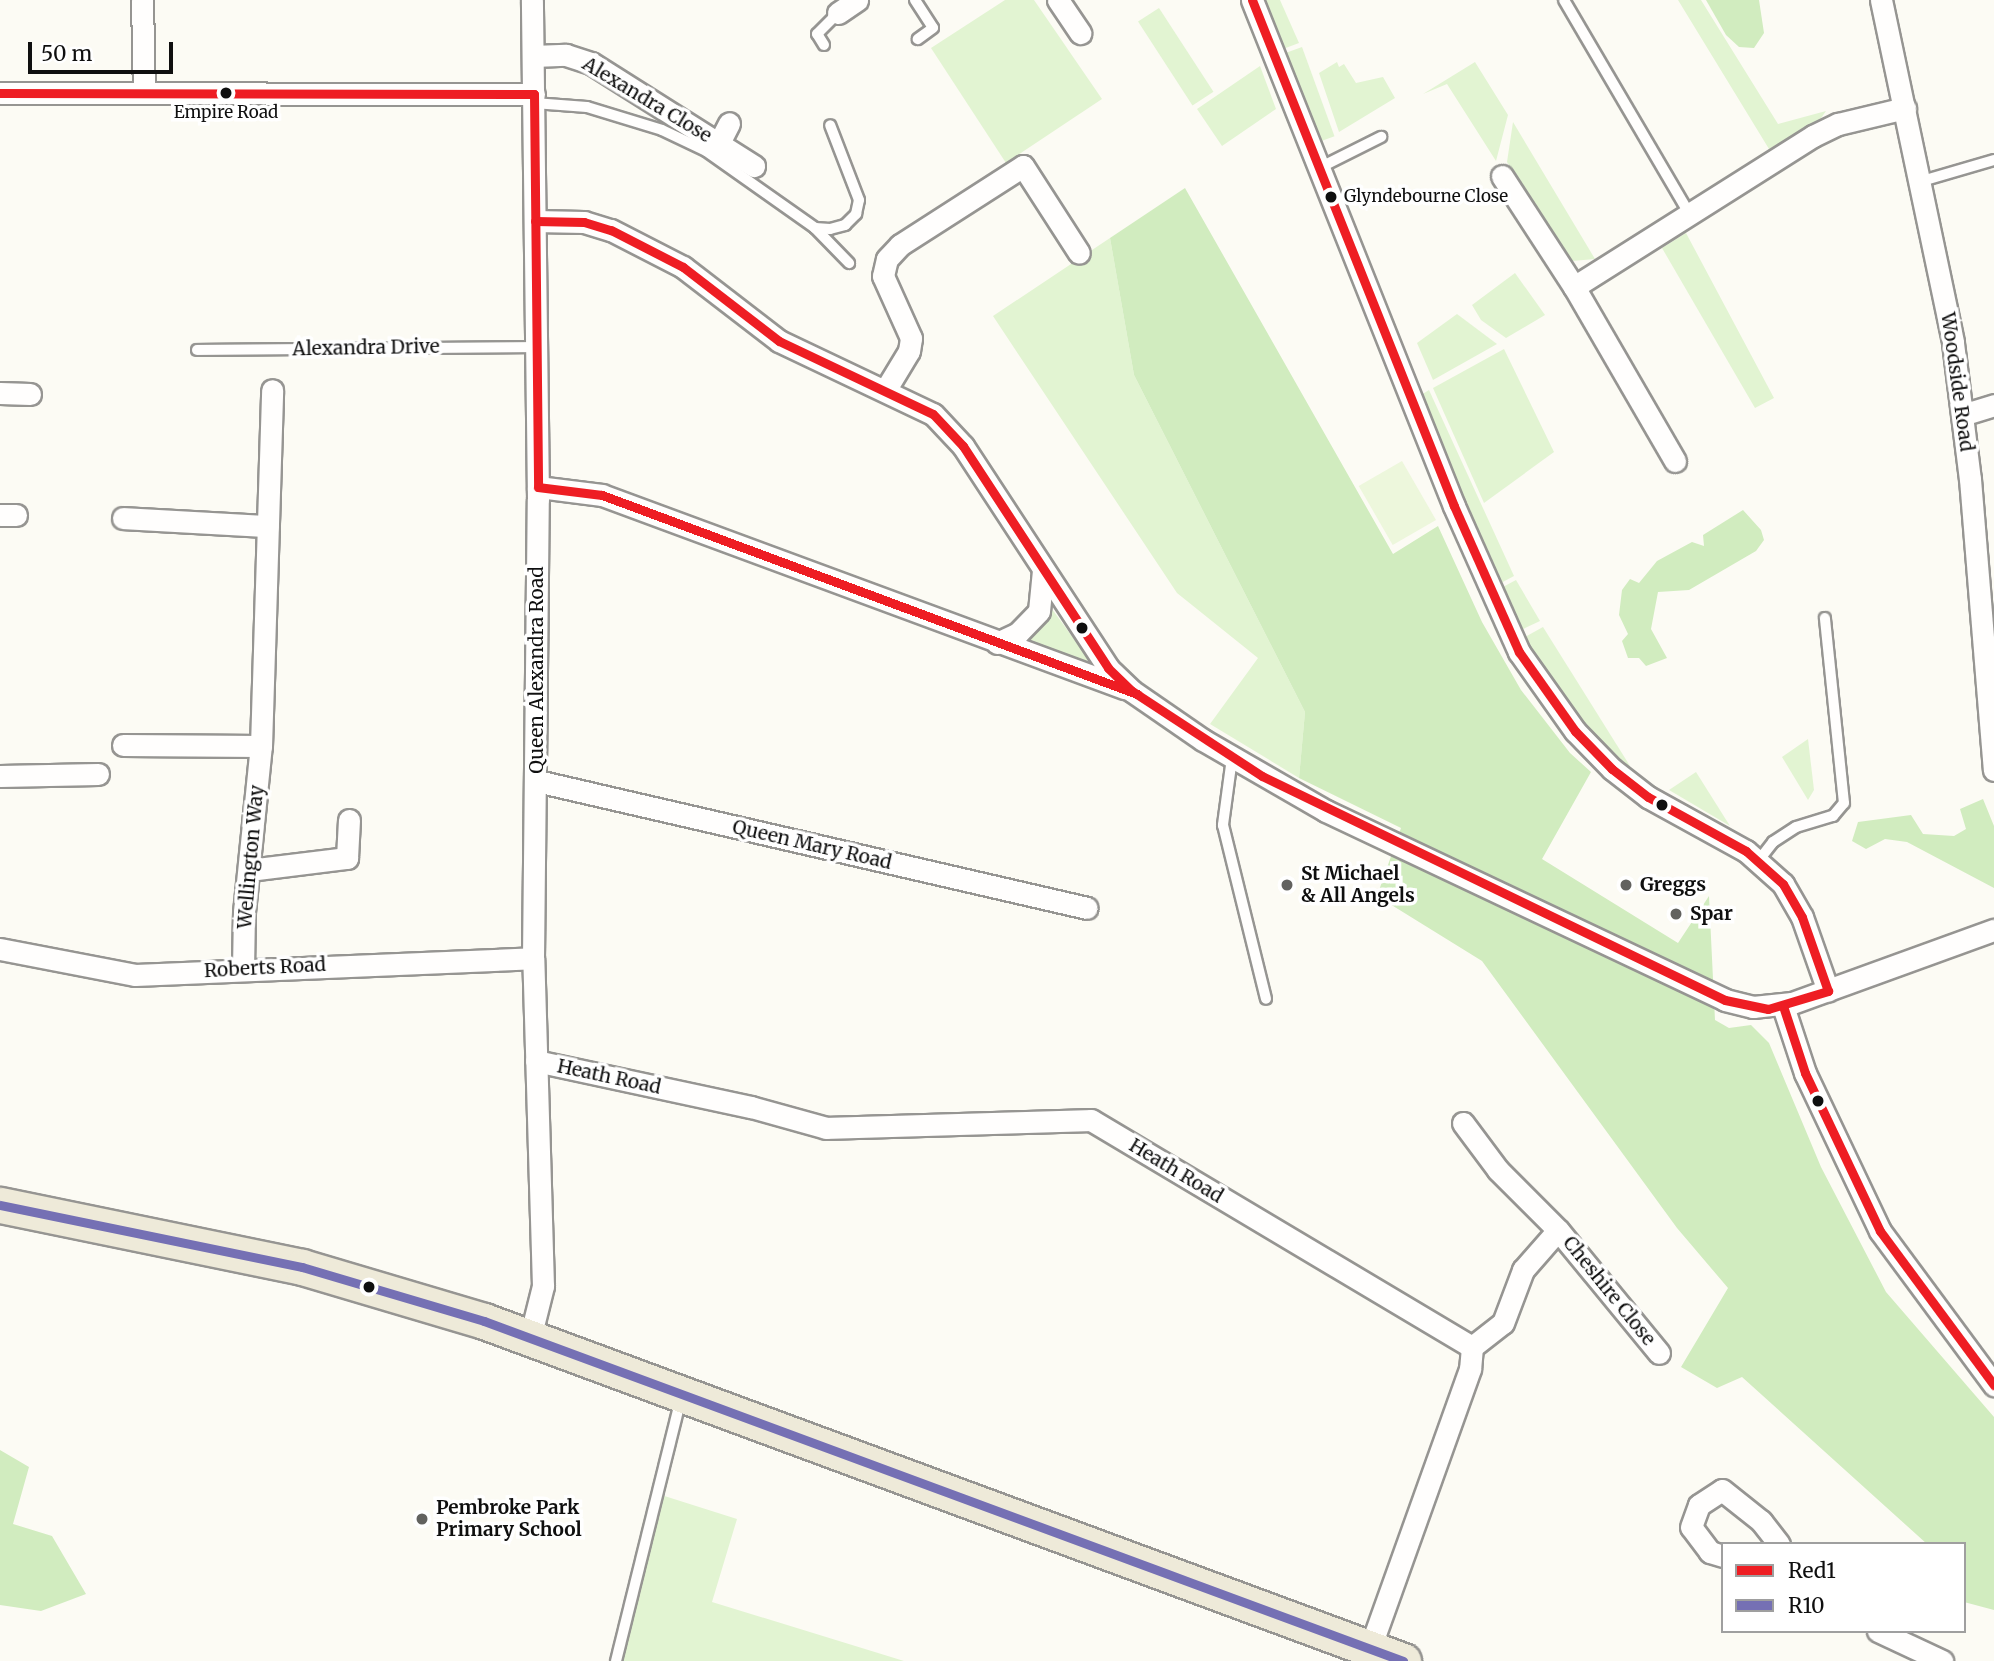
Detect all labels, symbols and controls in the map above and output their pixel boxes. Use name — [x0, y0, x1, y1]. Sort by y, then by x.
scale bar — [32, 28, 177, 72]
text: 50 m — [41, 40, 92, 67]
street label: Alexandra Close — [578, 52, 716, 148]
marker: Empire Road — [219, 86, 233, 100]
place label: Empire Road — [174, 103, 278, 123]
place label: Glyndebourne Close — [1344, 187, 1508, 207]
marker: Glyndebourne Close — [1324, 190, 1338, 204]
street label: Woodside Road — [1936, 311, 1978, 453]
street label: Alexandra Drive — [292, 335, 440, 361]
street label: Queen Alexandra Road — [526, 566, 548, 774]
unlabelled marker — [1075, 621, 1089, 635]
street label: Wellington Way — [233, 784, 269, 930]
unlabelled marker — [1655, 798, 1669, 812]
street label: Queen Mary Road — [730, 816, 894, 874]
place label: St Michael & All Angels — [1301, 863, 1415, 907]
place label: Greggs — [1640, 874, 1706, 896]
marker: St Michael & All Angels — [1279, 877, 1295, 893]
marker: Greggs — [1618, 877, 1634, 893]
place label: Spar — [1690, 903, 1733, 925]
marker: Spar — [1668, 906, 1684, 922]
street label: Roberts Road — [203, 953, 327, 983]
street label: Heath Road — [555, 1055, 663, 1099]
unlabelled marker — [1811, 1094, 1825, 1108]
street label: Heath Road — [1125, 1134, 1227, 1208]
street label: Cheshire Close — [1558, 1232, 1660, 1350]
unlabelled marker — [362, 1280, 376, 1294]
place label: Pembroke Park Primary School — [436, 1497, 582, 1541]
marker: Pembroke Park Primary School — [414, 1511, 430, 1527]
legend — [1721, 1542, 1966, 1633]
text: Red1 — [1788, 1557, 1836, 1584]
text: R10 — [1788, 1592, 1825, 1619]

